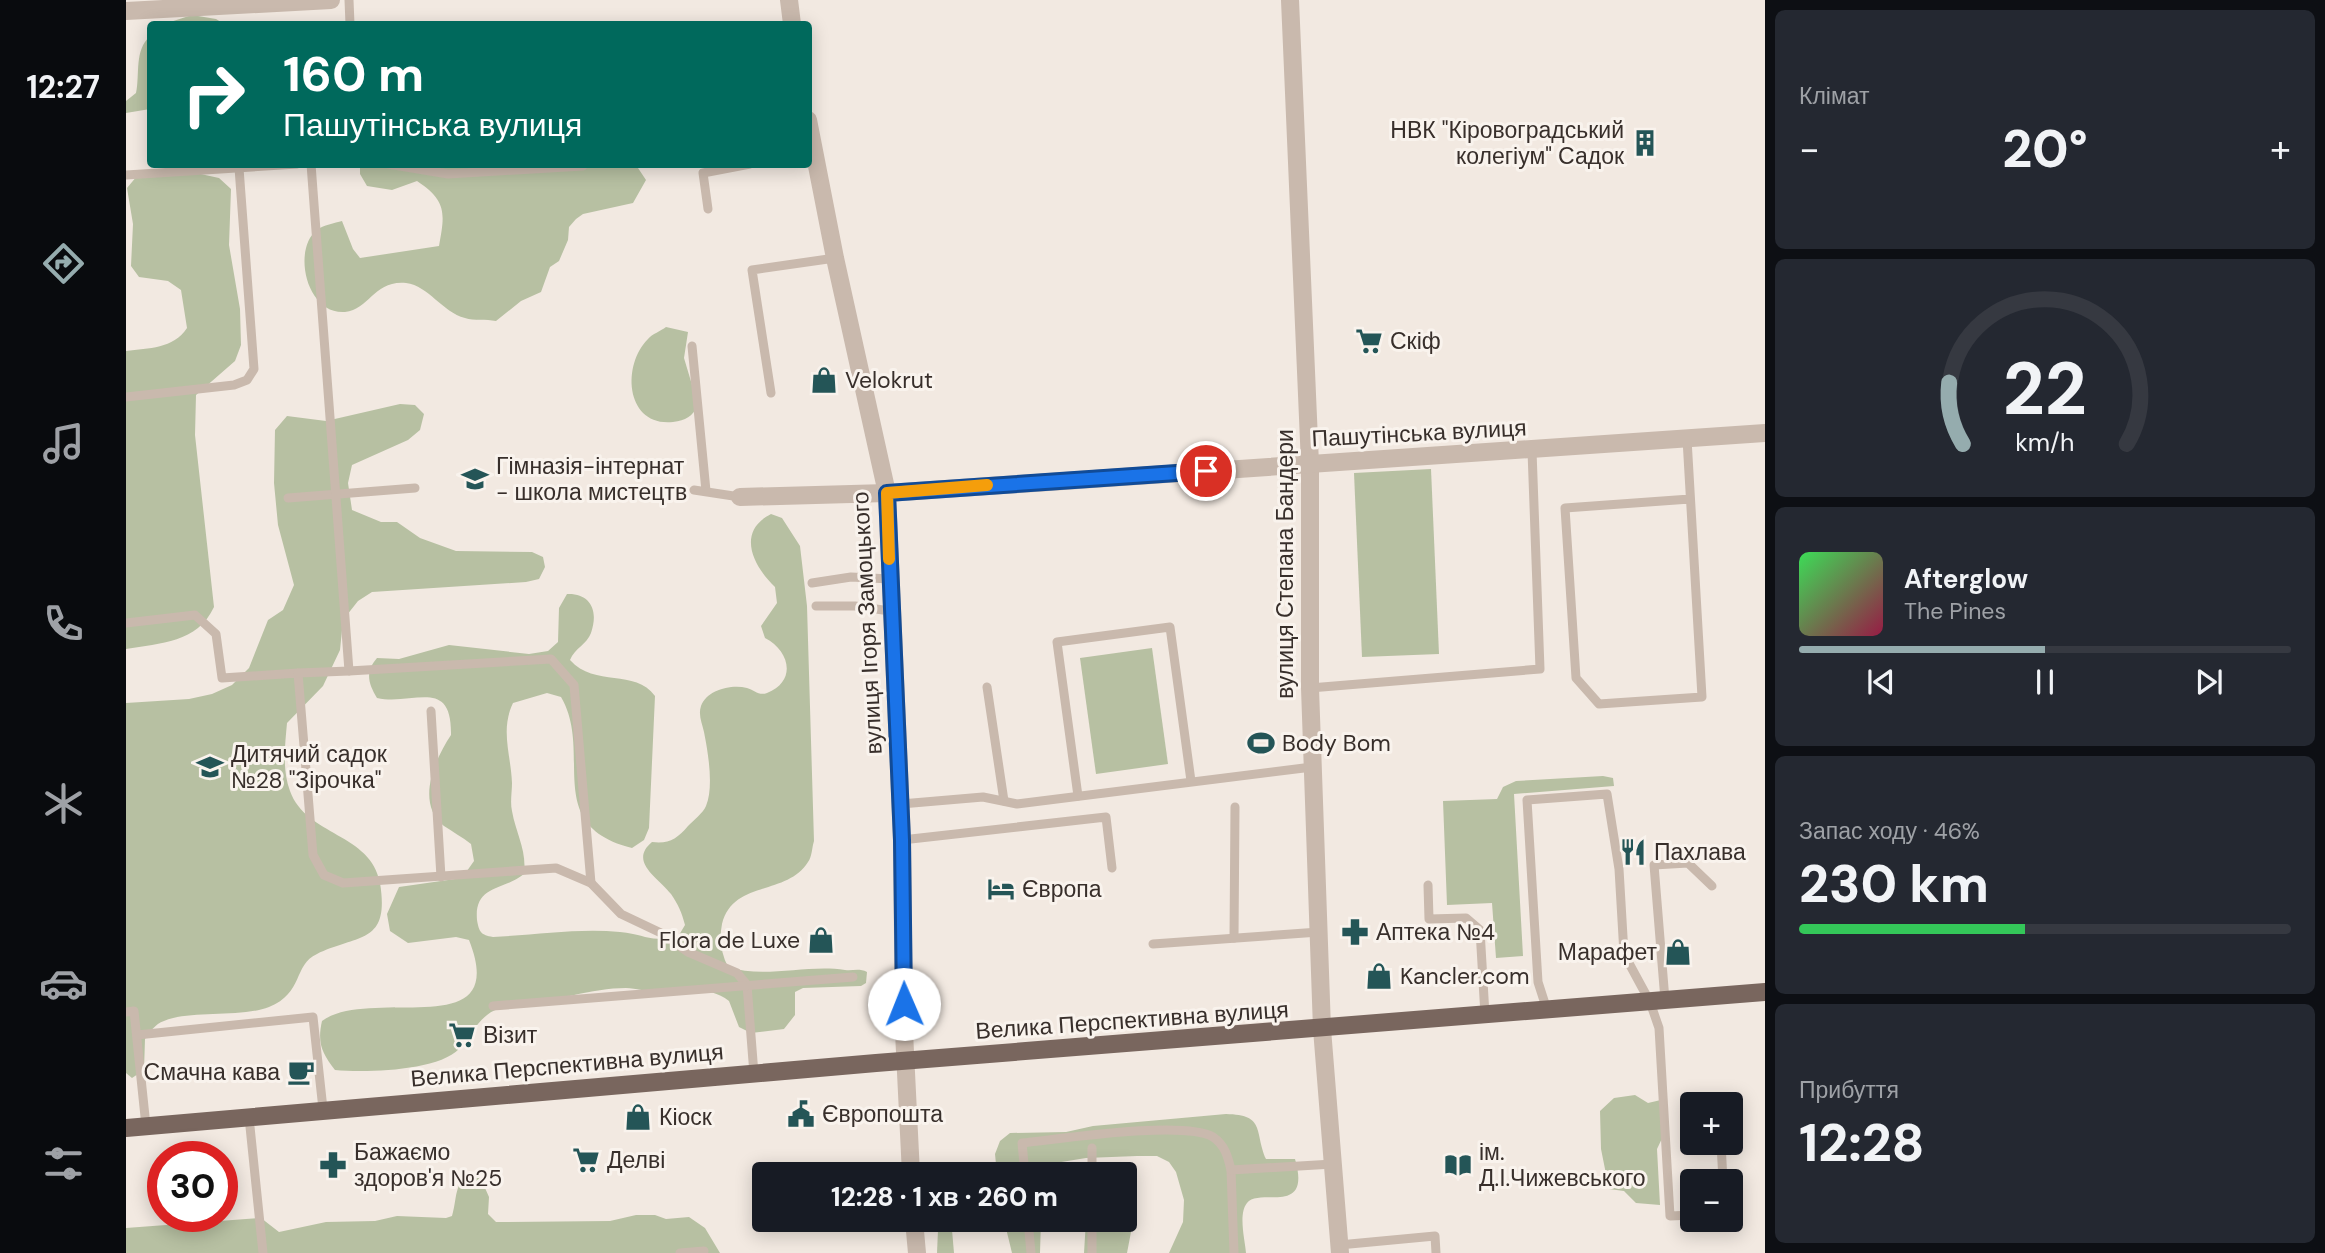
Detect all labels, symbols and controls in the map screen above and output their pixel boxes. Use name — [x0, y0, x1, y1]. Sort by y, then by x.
text: 160 m — [283, 42, 424, 106]
icon: right — [168, 49, 259, 140]
text: 12:27 — [26, 66, 100, 108]
text: Клімат — [1799, 81, 1870, 111]
text: Пашутінська вулиця — [283, 104, 582, 146]
place label: НВК "Кіровоградський колегіум" Садок — [1390, 115, 1625, 171]
text: 20° — [2002, 115, 2088, 183]
text: − — [1799, 124, 1820, 174]
text: + — [2270, 124, 2291, 174]
building icon: НВК "Кіровоградський колегіум" Садок — [1630, 128, 1660, 158]
icon: directions — [39, 239, 88, 288]
supermarket icon: Скіф — [1354, 326, 1384, 356]
place label: Скіф — [1390, 326, 1441, 356]
text: 22 — [2003, 342, 2087, 437]
shop icon: Velokrut — [809, 365, 839, 395]
place label: Velokrut — [845, 365, 933, 395]
street label: Пашутінська вулиця — [1311, 412, 1527, 454]
icon: music — [39, 419, 88, 468]
text: km/h — [2015, 426, 2075, 459]
street label: вулиця Степана Бандери — [1270, 429, 1300, 699]
pin — [1176, 441, 1236, 501]
place label: Гімназія-інтернат - школа мистецтв — [496, 451, 687, 507]
icon: arrive — [1187, 452, 1225, 490]
school or university icon: Гімназія-інтернат - школа мистецтв — [460, 464, 490, 494]
street label: вулиця Ігоря Замоцького — [845, 491, 889, 755]
text: Afterglow — [1904, 562, 2028, 596]
text: The Pines — [1904, 596, 2006, 626]
icon: phone — [39, 599, 88, 648]
icon: previous — [1862, 663, 1900, 701]
icon: pause — [2026, 663, 2064, 701]
icon: next — [2190, 663, 2228, 701]
sports icon: Body Bom — [1246, 728, 1276, 758]
place label: Body Bom — [1282, 728, 1391, 758]
place label: Дитячий садок №28 "Зірочка" — [231, 739, 388, 795]
school or university icon: Дитячий садок №28 "Зірочка" — [195, 752, 225, 782]
icon: climate — [39, 779, 88, 828]
text: Запас ходу · 46% — [1799, 816, 1980, 846]
restaurant icon: Пахлава — [1618, 837, 1648, 867]
place label: Пахлава — [1654, 837, 1746, 867]
text: 230 km — [1799, 850, 1989, 918]
hotel icon: Європа — [986, 874, 1016, 904]
place label: Європа — [1022, 874, 1102, 904]
pharmacy icon: Аптека №4 — [1340, 917, 1370, 947]
place label: Аптека №4 — [1376, 917, 1495, 947]
place label: Flora de Luxe — [659, 925, 800, 955]
shop icon: Flora de Luxe — [806, 925, 836, 955]
place label: Марафет — [1558, 937, 1657, 967]
shop icon: Марафет — [1663, 937, 1693, 967]
icon: car — [39, 959, 88, 1008]
shop icon: Kancler.com — [1364, 961, 1394, 991]
place label: Kancler.com — [1400, 961, 1529, 991]
position arrow — [867, 967, 941, 1041]
street label: Велика Перспективна вулиця — [974, 994, 1290, 1046]
supermarket icon: Візит — [447, 1020, 477, 1050]
place label: Візит — [483, 1020, 538, 1050]
street label: Велика Перспективна вулиця — [409, 1036, 725, 1094]
place label: Смачна кава — [144, 1057, 280, 1087]
cafe icon: Смачна кава — [286, 1057, 316, 1087]
text: Прибуття — [1799, 1075, 1899, 1105]
map controls — [1680, 1092, 1743, 1232]
button: + — [1680, 1092, 1743, 1155]
public building icon: Європошта — [786, 1099, 816, 1129]
place label: Європошта — [822, 1099, 943, 1129]
shop icon: Кіоск — [623, 1102, 653, 1132]
place label: Кіоск — [659, 1102, 713, 1132]
text: 12:28 — [1799, 1109, 1925, 1177]
place label: Бажаємо здоров'я №25 — [354, 1137, 502, 1193]
place label: ім. Д.І.Чижевського — [1479, 1137, 1646, 1193]
icon: filters — [39, 1139, 88, 1188]
speed limit sign: 30 — [147, 1141, 238, 1232]
supermarket icon: Делві — [571, 1145, 601, 1175]
place label: Делві — [607, 1145, 665, 1175]
pharmacy icon: Бажаємо здоров'я №25 — [318, 1150, 348, 1180]
library icon: ім. Д.І.Чижевського — [1443, 1150, 1473, 1180]
button: − — [1680, 1169, 1743, 1232]
text: 12:28 · 1 хв · 260 m — [831, 1180, 1058, 1214]

